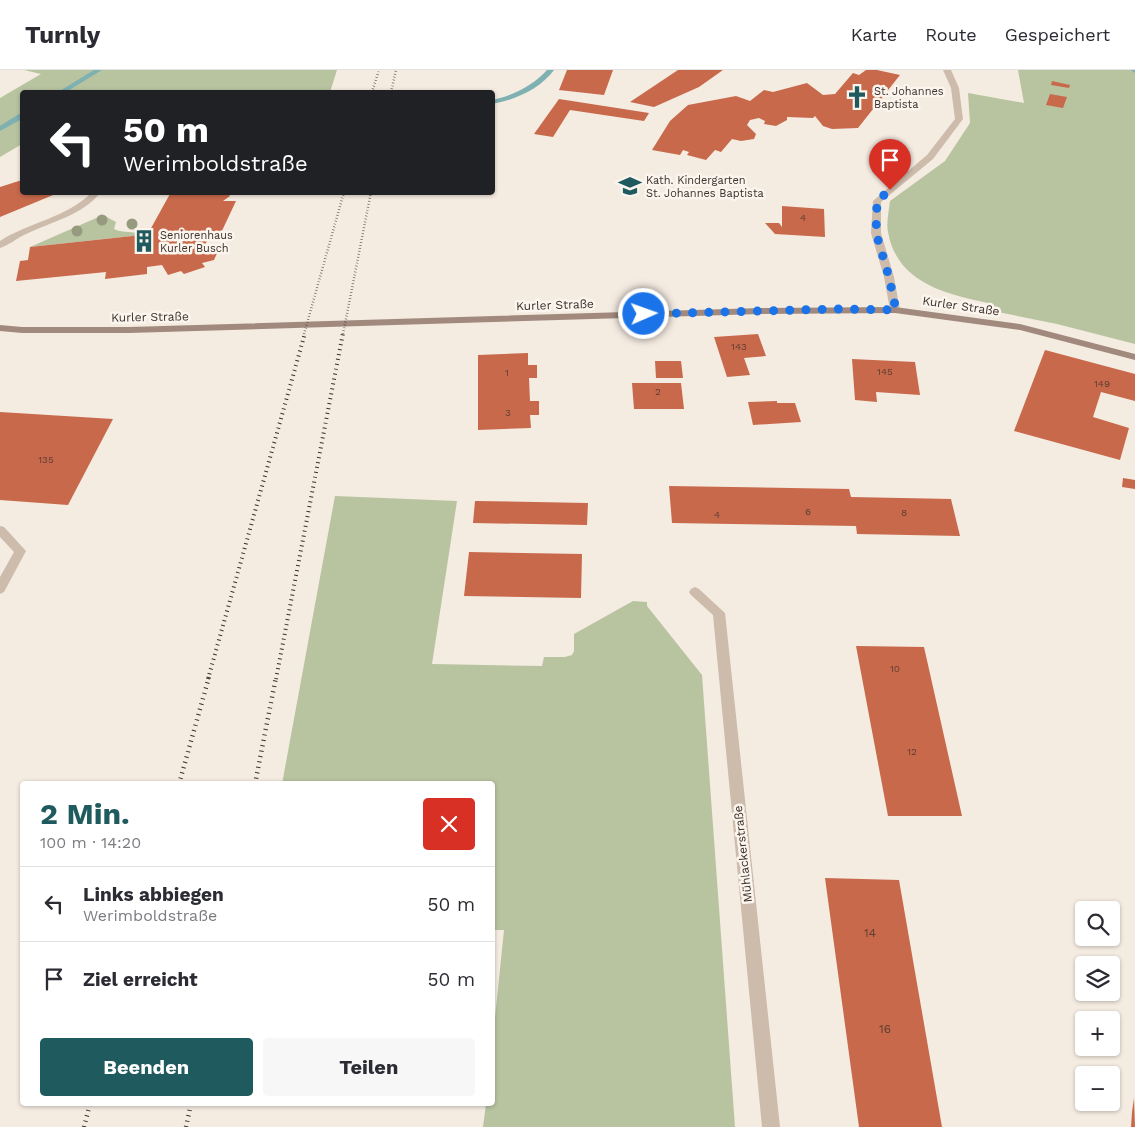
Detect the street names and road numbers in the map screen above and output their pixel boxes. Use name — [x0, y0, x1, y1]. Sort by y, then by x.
street label: Kurler Straße — [922, 294, 1001, 318]
street label: Kurler Straße — [516, 297, 594, 313]
street label: Kurler Straße — [111, 309, 189, 325]
street label: Mühlackerstraße — [731, 805, 755, 903]

